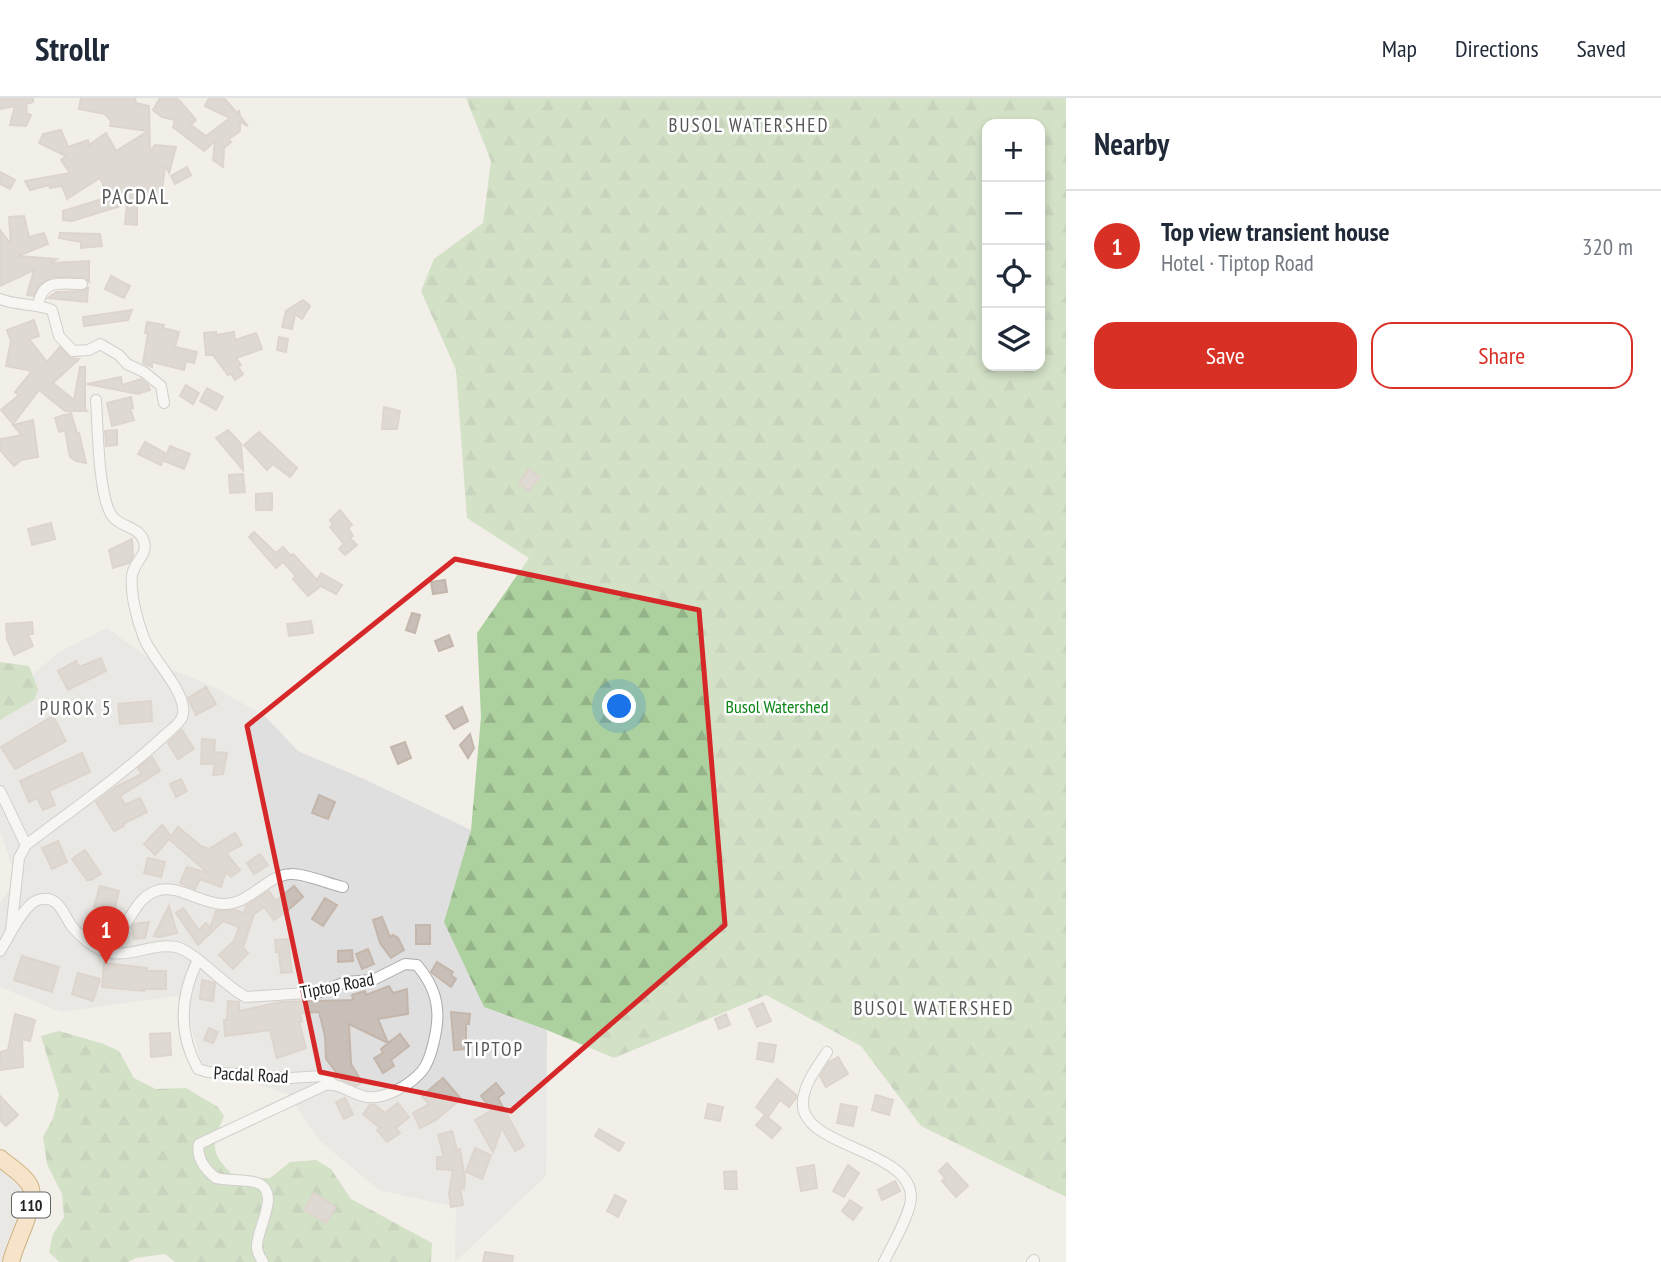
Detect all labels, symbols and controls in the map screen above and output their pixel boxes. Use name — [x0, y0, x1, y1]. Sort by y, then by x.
text: Strollr — [35, 27, 109, 70]
text: Map — [1382, 33, 1417, 64]
text: Directions — [1455, 33, 1539, 64]
text: Saved — [1577, 33, 1626, 64]
district label: BUSOL WATERSHED — [669, 113, 829, 137]
map controls — [982, 119, 1045, 371]
button: + — [982, 119, 1045, 182]
text: Nearby — [1094, 124, 1169, 163]
button: − — [982, 182, 1045, 245]
district label: PACDAL — [102, 183, 170, 210]
text: Top view transient house — [1161, 215, 1390, 248]
text: 1 — [1112, 232, 1123, 261]
text: 320 m — [1582, 232, 1633, 261]
button: locate — [982, 245, 1045, 308]
text: Hotel · Tiptop Road — [1161, 248, 1314, 277]
button: layers — [982, 308, 1045, 371]
button: Save — [1094, 322, 1357, 389]
button: Share — [1371, 322, 1633, 389]
your location — [602, 689, 636, 723]
park label: Busol Watershed — [726, 695, 828, 718]
district label: PUROK 5 — [40, 696, 112, 720]
pin: 1 — [83, 906, 129, 964]
street label: Tiptop Road — [298, 967, 376, 1004]
district label: BUSOL WATERSHED — [854, 996, 1014, 1020]
district label: TIPTOP — [464, 1037, 524, 1061]
street label: Pacdal Road — [213, 1061, 289, 1088]
road number: 110 — [12, 1192, 50, 1218]

